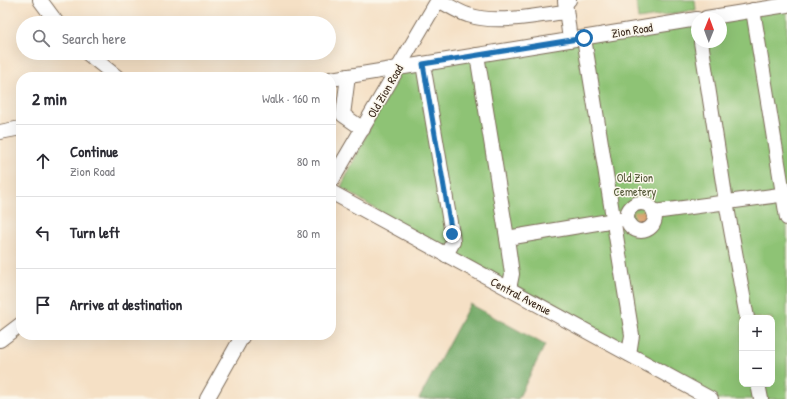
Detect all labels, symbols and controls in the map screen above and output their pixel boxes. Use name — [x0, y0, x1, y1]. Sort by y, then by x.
north arrow — [691, 12, 727, 48]
search box — [16, 16, 336, 60]
street label: Zion Road — [610, 18, 654, 42]
icon: search — [30, 27, 52, 49]
text: Search here — [62, 28, 126, 49]
route start — [575, 29, 593, 47]
street label: Old Zion Road — [363, 61, 407, 121]
text: 2 min — [32, 87, 67, 110]
text: Walk · 160 m — [262, 89, 320, 107]
text: Continue — [70, 141, 118, 162]
icon: ahead — [32, 150, 54, 172]
text: 80 m — [297, 152, 320, 170]
text: Zion Road — [70, 162, 115, 180]
park label: Old Zion Cemetery — [614, 169, 656, 200]
icon: left — [32, 222, 54, 244]
text: Turn left — [70, 222, 120, 243]
text: 80 m — [297, 224, 320, 242]
route end — [443, 225, 461, 243]
street label: Central Avenue — [488, 273, 555, 319]
icon: arrive — [32, 294, 54, 316]
text: Arrive at destination — [70, 294, 182, 315]
map controls — [739, 315, 775, 387]
button: + — [739, 315, 775, 351]
button: − — [739, 351, 775, 387]

